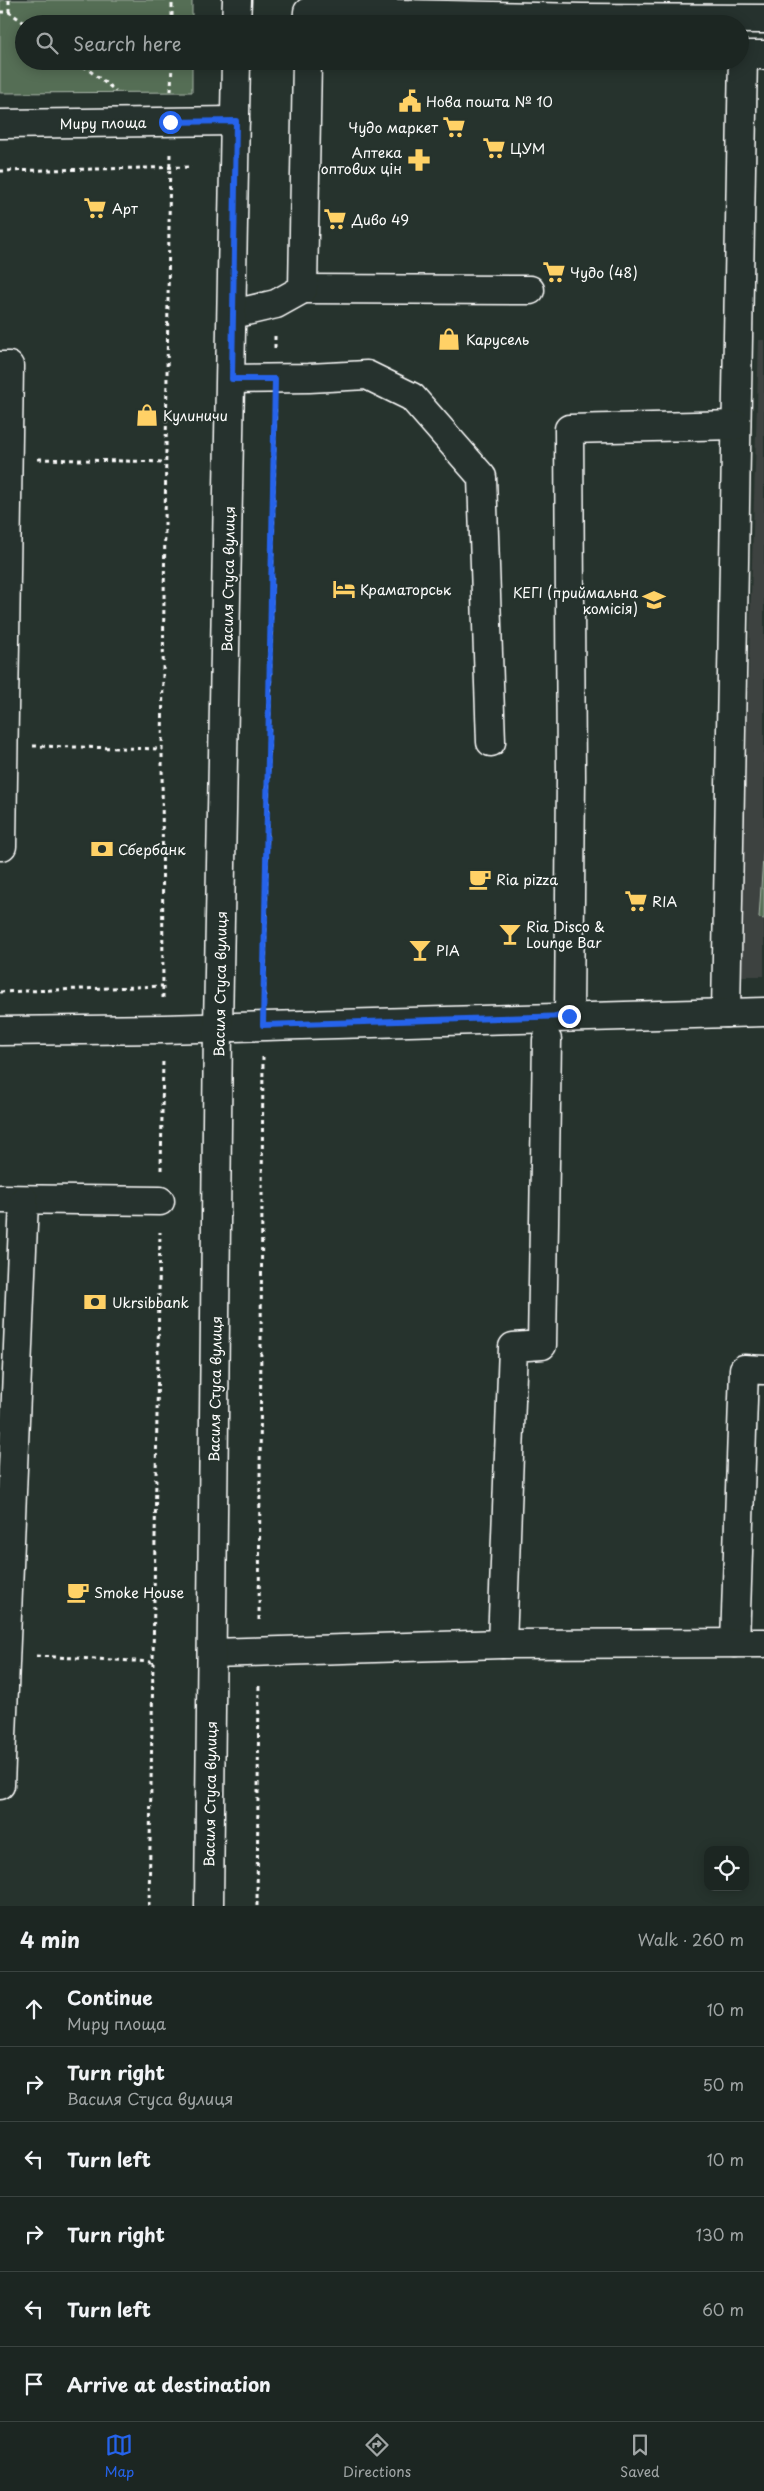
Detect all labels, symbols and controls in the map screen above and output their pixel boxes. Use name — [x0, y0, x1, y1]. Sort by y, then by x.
search box — [15, 15, 749, 70]
icon: search — [33, 29, 61, 57]
text: Search here — [73, 29, 182, 57]
public building icon: Нова пошта № 10 — [397, 88, 423, 114]
place label: Нова пошта № 10 — [426, 91, 553, 112]
route start — [159, 111, 182, 134]
street label: Миру площа — [59, 112, 147, 134]
supermarket icon: Чудо маркет — [441, 114, 467, 140]
place label: Чудо маркет — [348, 117, 438, 138]
supermarket icon: ЦУМ — [481, 135, 507, 161]
place label: ЦУМ — [510, 138, 545, 159]
place label: Аптека оптових цін — [321, 142, 402, 179]
pharmacy icon: Аптека оптових цін — [406, 147, 432, 173]
supermarket icon: Арт — [82, 195, 108, 221]
place label: Арт — [112, 198, 138, 219]
supermarket icon: Диво 49 — [322, 206, 348, 232]
place label: Диво 49 — [351, 209, 409, 230]
supermarket icon: Чудо (48) — [541, 259, 567, 285]
place label: Чудо (48) — [570, 262, 638, 283]
shop icon: Карусель — [436, 326, 462, 352]
place label: Карусель — [466, 329, 529, 350]
shop icon: Кулиничи — [134, 402, 160, 428]
place label: Кулиничи — [163, 405, 228, 426]
street label: Василя Стуса вулиця — [216, 506, 240, 652]
hotel icon: Краматорськ — [331, 576, 357, 602]
place label: Краматорськ — [360, 579, 452, 600]
place label: КЕГІ (приймальна комісія) — [513, 582, 638, 619]
school or university icon: КЕГІ (приймальна комісія) — [641, 587, 667, 613]
bank icon: Сбербанк — [89, 836, 115, 862]
place label: Сбербанк — [118, 839, 186, 860]
cafe icon: Ria pizza — [467, 866, 493, 892]
place label: Ria pizza — [496, 869, 558, 890]
supermarket icon: RIA — [623, 888, 649, 914]
place label: RIA — [652, 891, 678, 912]
street label: Василя Стуса вулиця — [208, 911, 232, 1057]
place label: Ria Disco & Lounge Bar — [526, 916, 605, 953]
bar icon: Ria Disco & Lounge Bar — [497, 921, 523, 947]
bar icon: РІА — [407, 937, 433, 963]
place label: РІА — [436, 940, 460, 961]
route end — [558, 1005, 581, 1028]
bank icon: Ukrsibbank — [82, 1289, 108, 1315]
place label: Ukrsibbank — [112, 1292, 190, 1313]
street label: Василя Стуса вулиця — [203, 1316, 227, 1462]
cafe icon: Smoke House — [65, 1579, 91, 1605]
place label: Smoke House — [94, 1582, 185, 1603]
street label: Василя Стуса вулиця — [198, 1721, 222, 1867]
map controls — [704, 1846, 749, 1891]
button: locate — [704, 1846, 749, 1891]
text: 4 min — [20, 1923, 80, 1955]
text: Walk · 260 m — [638, 1927, 744, 1951]
text: Continue — [67, 1983, 153, 2011]
icon: ahead — [20, 1995, 48, 2023]
text: 10 m — [707, 1997, 744, 2021]
text: Миру площа — [67, 2011, 166, 2035]
text: Turn right — [67, 2058, 165, 2086]
icon: right — [20, 2070, 48, 2098]
text: 50 m — [703, 2072, 744, 2096]
text: Василя Стуса вулиця — [67, 2086, 233, 2110]
icon: left — [20, 2145, 48, 2173]
text: Turn left — [67, 2145, 151, 2173]
text: 10 m — [707, 2147, 744, 2171]
icon: right — [20, 2220, 48, 2248]
text: Turn right — [67, 2220, 165, 2248]
text: 130 m — [696, 2222, 744, 2246]
icon: left — [20, 2295, 48, 2323]
text: Turn left — [67, 2295, 151, 2323]
text: 60 m — [702, 2297, 744, 2321]
icon: arrive — [20, 2370, 48, 2398]
text: Arrive at destination — [67, 2370, 271, 2398]
tab: Map — [104, 2431, 134, 2482]
tab: Directions — [343, 2431, 411, 2482]
tab: Saved — [620, 2431, 660, 2482]

